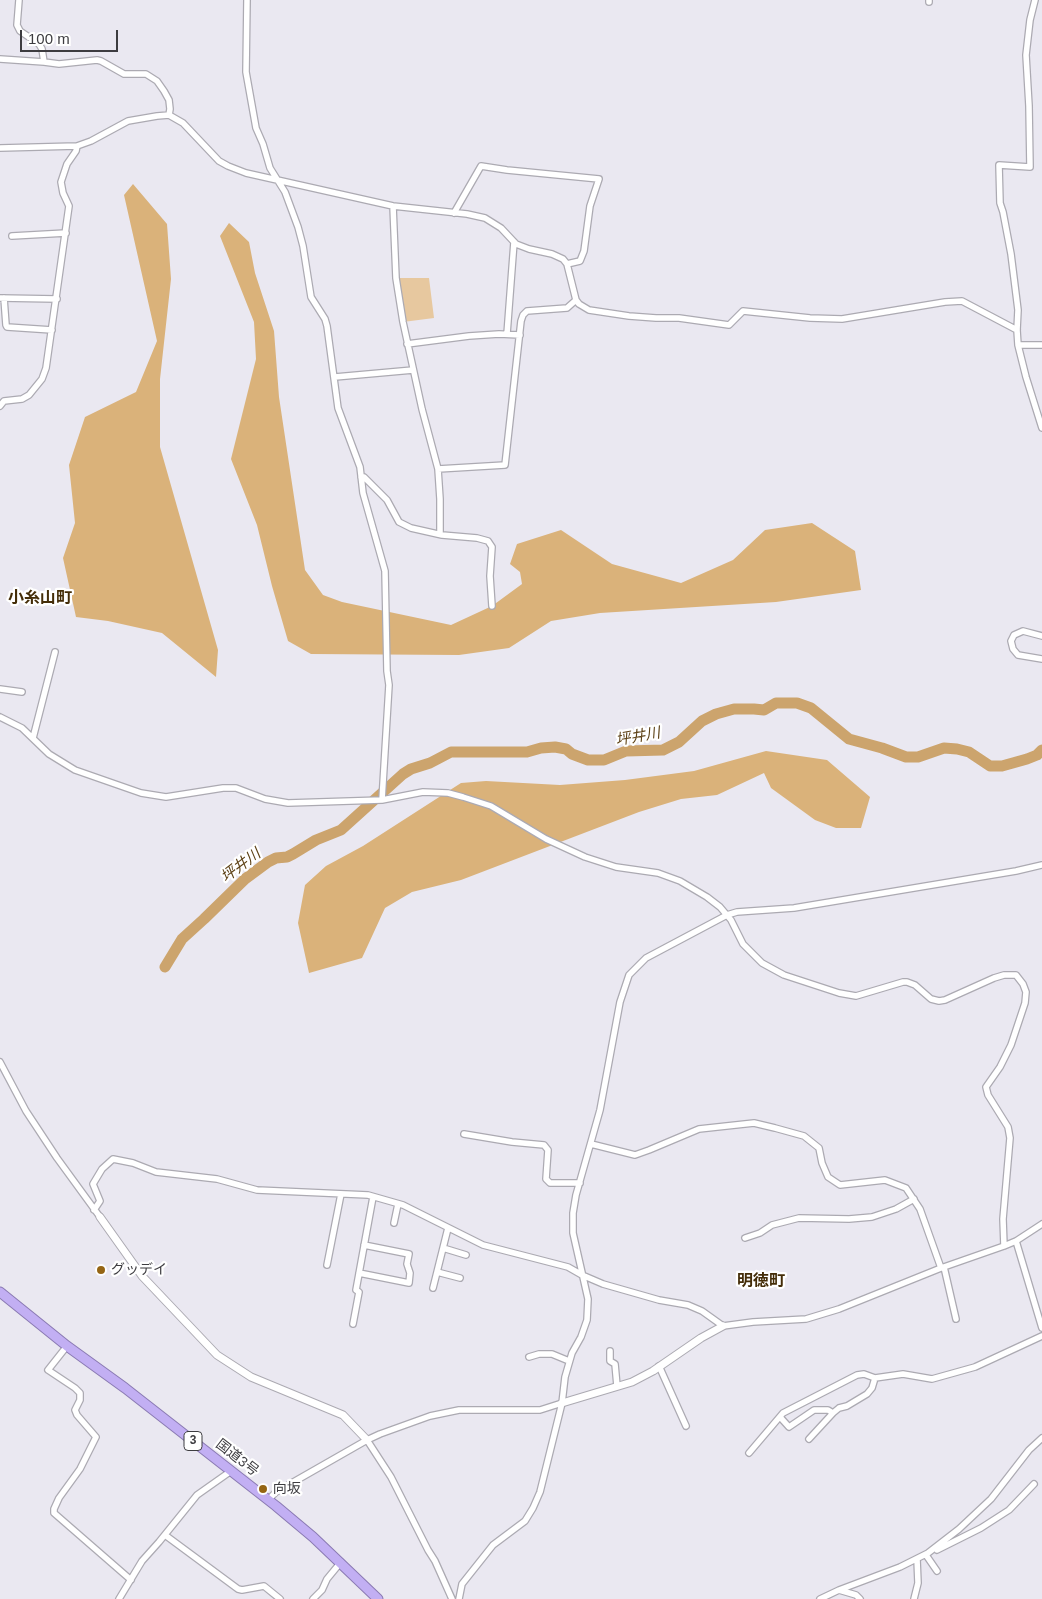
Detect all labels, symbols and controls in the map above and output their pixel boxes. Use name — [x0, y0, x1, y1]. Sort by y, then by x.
scale bar — [22, 20, 120, 52]
text: 100 m — [28, 30, 70, 47]
district label: 小糸山町 — [8, 589, 72, 609]
water label: 坪井川 — [614, 724, 662, 750]
water label: 坪井川 — [218, 845, 264, 887]
place label: グッデイ — [111, 1262, 167, 1278]
marker: グッデイ — [95, 1264, 107, 1276]
district label: 明徳町 — [737, 1272, 785, 1292]
road number: 3 — [184, 1432, 202, 1450]
street label: 国道3号 — [212, 1436, 262, 1480]
place label: 向坂 — [273, 1481, 301, 1497]
marker: 向坂 — [257, 1483, 269, 1495]

